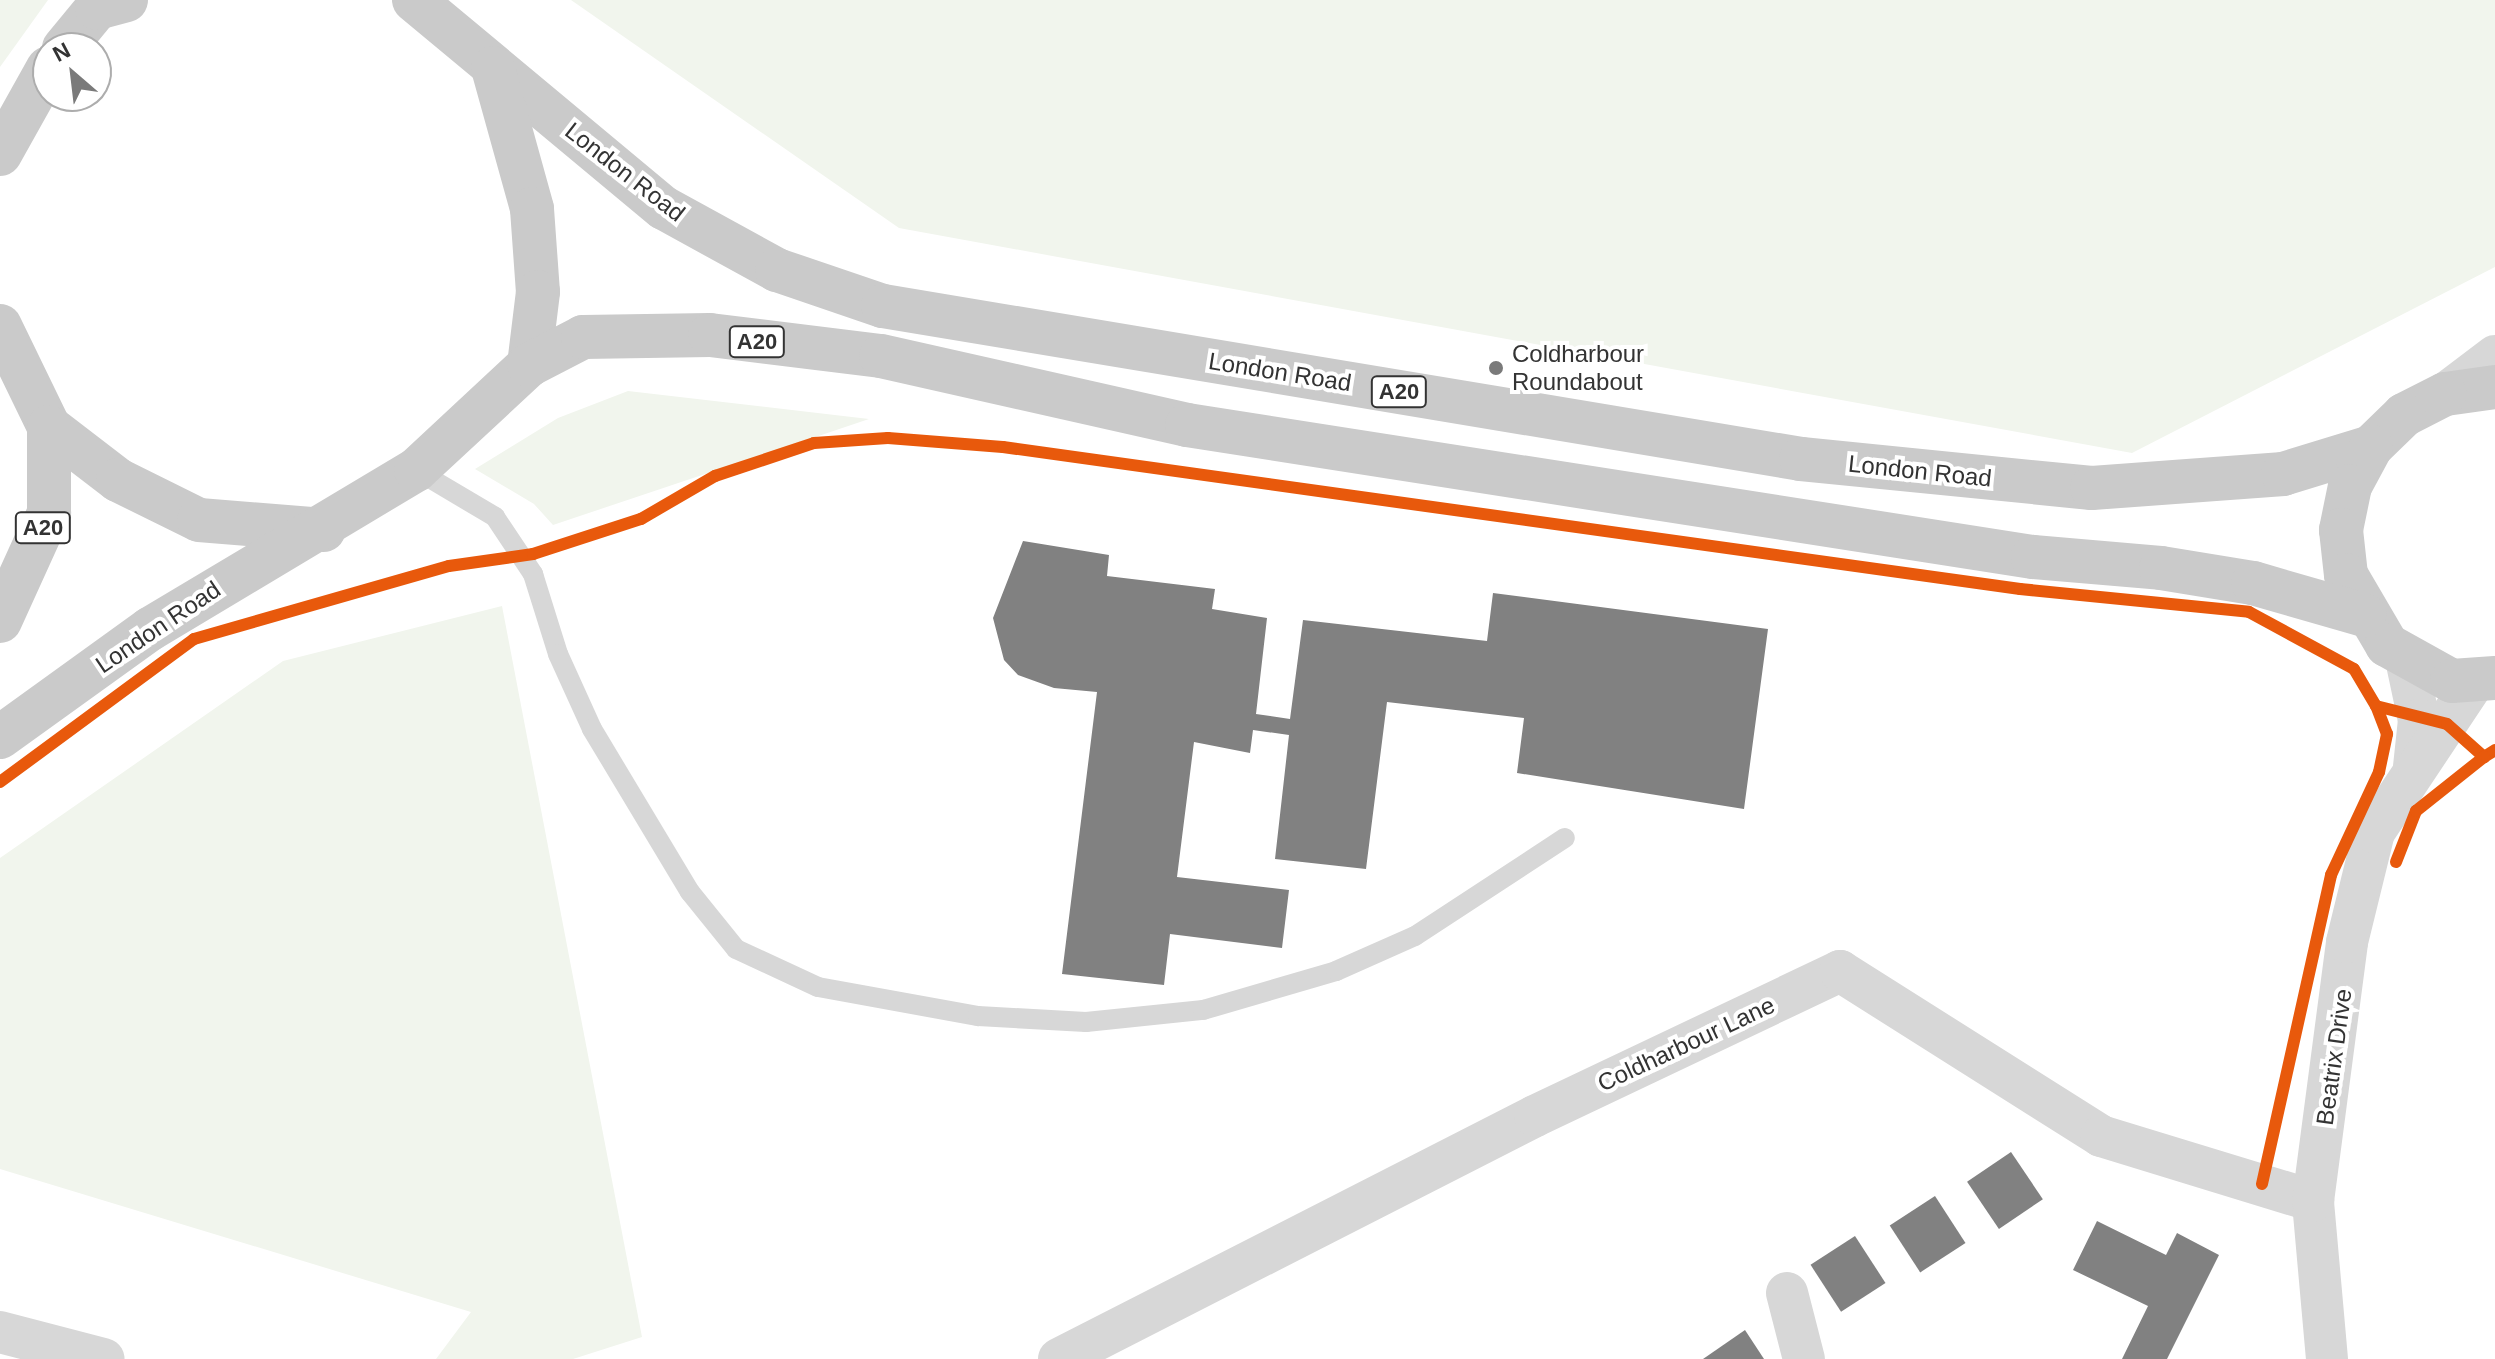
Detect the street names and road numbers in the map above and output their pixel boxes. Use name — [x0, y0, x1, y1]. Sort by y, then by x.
street label: London Road — [559, 116, 691, 228]
road number: A20 — [727, 324, 787, 360]
street label: London Road — [1207, 347, 1353, 397]
road number: A20 — [1369, 374, 1429, 410]
street label: London Road — [1847, 449, 1993, 493]
road number: A20 — [13, 510, 73, 546]
street label: London Road — [90, 575, 226, 679]
street label: Beatrix Drive — [2310, 987, 2358, 1127]
street label: Coldharbour Lane — [1593, 990, 1779, 1098]

